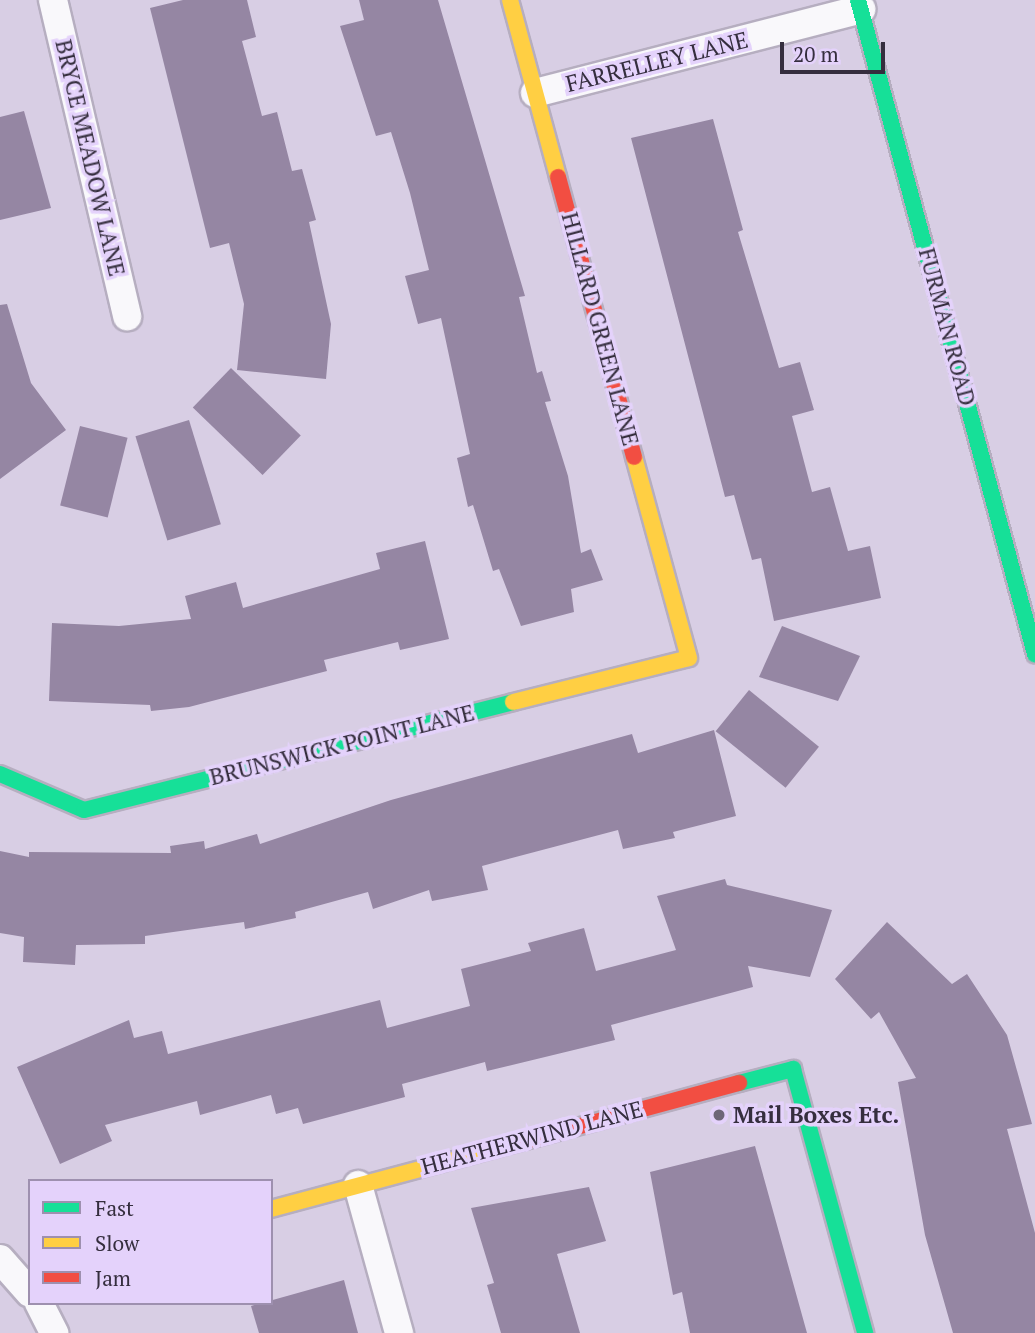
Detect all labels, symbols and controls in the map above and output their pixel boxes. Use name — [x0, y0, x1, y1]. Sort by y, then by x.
street label: FARRELLEY LANE — [563, 26, 751, 98]
scale bar — [783, 28, 888, 72]
street label: BRYCE MEADOW LANE — [49, 37, 131, 279]
text: 20 m — [793, 40, 839, 68]
street label: HILLARD GREEN LANE — [556, 209, 644, 449]
street label: FURMAN ROAD — [913, 245, 981, 409]
street label: BRUNSWICK POINT LANE — [207, 699, 477, 791]
street label: HEATHERWIND LANE — [418, 1095, 646, 1181]
place label: Mail Boxes Etc. — [733, 1101, 899, 1129]
marker: Mail Boxes Etc. — [711, 1107, 727, 1123]
legend — [28, 1179, 273, 1305]
text: Fast — [95, 1194, 134, 1222]
text: Slow — [95, 1229, 139, 1257]
text: Jam — [95, 1264, 131, 1292]

